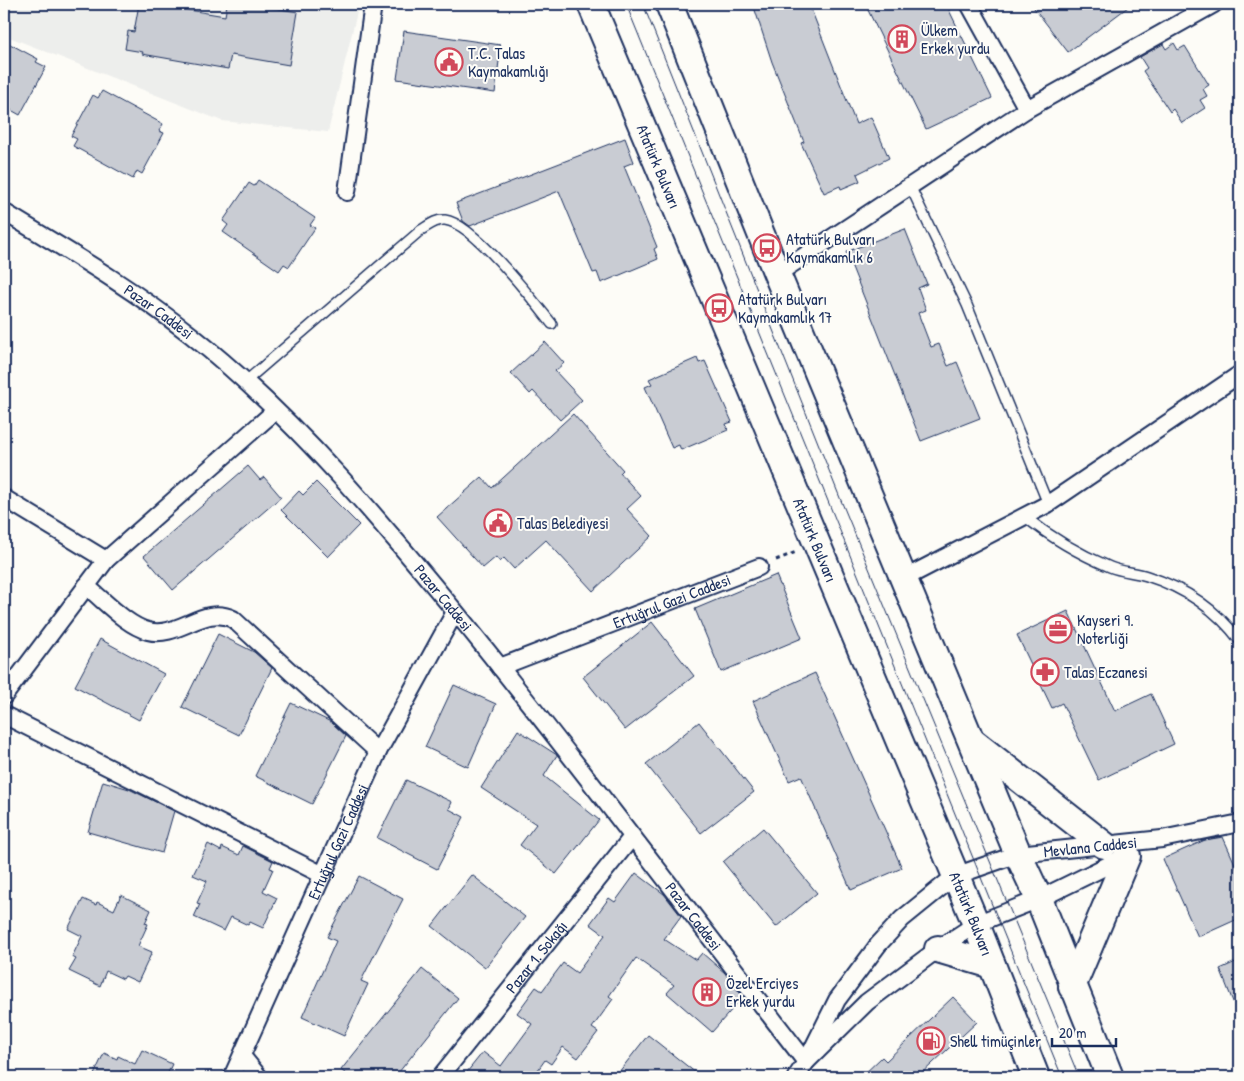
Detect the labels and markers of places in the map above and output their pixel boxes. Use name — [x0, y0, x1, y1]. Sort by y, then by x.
place label: Ülkem Erkek yurdu — [921, 19, 990, 59]
building icon: Ülkem Erkek yurdu — [887, 24, 917, 54]
place label: T.C. Talas Kaymakamlığı — [468, 42, 549, 82]
public building icon: T.C. Talas Kaymakamlığı — [434, 47, 464, 77]
place label: Atatürk Bulvarı Kaymakamlık 6 — [786, 228, 875, 268]
bus stop icon: Atatürk Bulvarı Kaymakamlık 6 — [752, 233, 782, 263]
place label: Atatürk Bulvarı Kaymakamlık 17 — [738, 288, 832, 328]
bus stop icon: Atatürk Bulvarı Kaymakamlık 17 — [704, 293, 734, 323]
public building icon: Talas Belediyesi — [483, 508, 513, 538]
place label: Talas Belediyesi — [517, 512, 609, 534]
place label: Kayseri 9. Noterliği — [1077, 609, 1134, 649]
office icon: Kayseri 9. Noterliği — [1043, 614, 1073, 644]
pharmacy icon: Talas Eczanesi — [1030, 657, 1060, 687]
place label: Talas Eczanesi — [1064, 661, 1148, 683]
place label: Özel Erciyes Erkek yurdu — [726, 972, 798, 1012]
building icon: Özel Erciyes Erkek yurdu — [692, 977, 722, 1007]
fuel station icon: Shell timüçinler — [916, 1026, 946, 1056]
place label: Shell timüçinler — [950, 1030, 1041, 1052]

